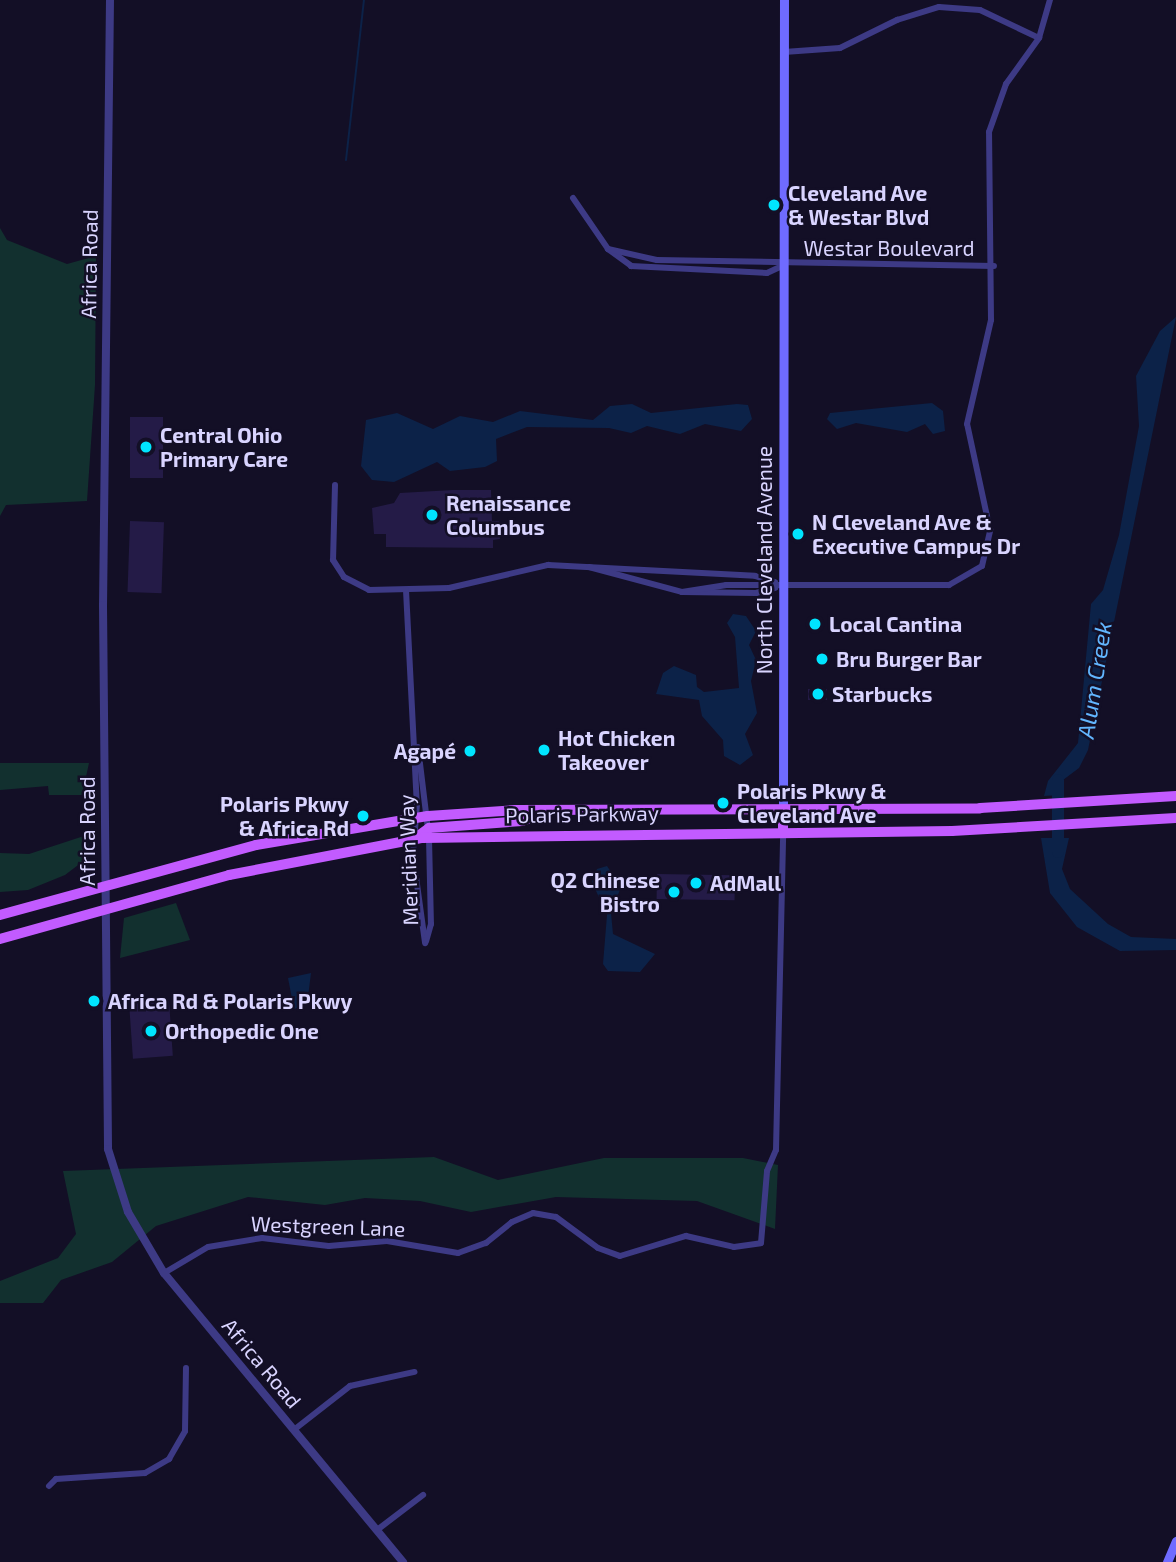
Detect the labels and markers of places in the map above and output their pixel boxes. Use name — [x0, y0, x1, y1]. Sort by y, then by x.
place label: Cleveland Ave & Westar Blvd — [788, 180, 930, 230]
marker: Cleveland Ave & Westar Blvd — [766, 197, 782, 213]
place label: Central Ohio Primary Care — [160, 422, 289, 472]
marker: Central Ohio Primary Care — [138, 439, 154, 455]
place label: Renaissance Columbus — [446, 490, 571, 540]
marker: Renaissance Columbus — [424, 507, 440, 523]
place label: N Cleveland Ave & Executive Campus Dr — [812, 509, 1020, 559]
marker: N Cleveland Ave & Executive Campus Dr — [790, 526, 806, 542]
place label: Local Cantina — [829, 611, 963, 637]
marker: Local Cantina — [807, 616, 823, 632]
place label: Bru Burger Bar — [836, 646, 982, 672]
marker: Bru Burger Bar — [814, 651, 830, 667]
place label: Starbucks — [832, 681, 932, 707]
marker: Starbucks — [810, 686, 826, 702]
place label: Hot Chicken Takeover — [558, 725, 675, 775]
place label: Agapé — [394, 738, 456, 764]
marker: Hot Chicken Takeover — [536, 742, 552, 758]
marker: Agapé — [462, 743, 478, 759]
place label: Polaris Pkwy & Cleveland Ave — [737, 778, 887, 828]
place label: Polaris Pkwy & Africa Rd — [220, 791, 349, 841]
marker: Polaris Pkwy & Cleveland Ave — [715, 795, 731, 811]
marker: Polaris Pkwy & Africa Rd — [355, 808, 371, 824]
place label: Q2 Chinese Bistro — [551, 867, 660, 917]
place label: AdMall — [710, 870, 781, 896]
marker: AdMall — [688, 875, 704, 891]
marker: Q2 Chinese Bistro — [666, 884, 682, 900]
place label: Africa Rd & Polaris Pkwy — [108, 988, 352, 1014]
marker: Africa Rd & Polaris Pkwy — [86, 993, 102, 1009]
place label: Orthopedic One — [165, 1018, 319, 1044]
marker: Orthopedic One — [143, 1023, 159, 1039]

